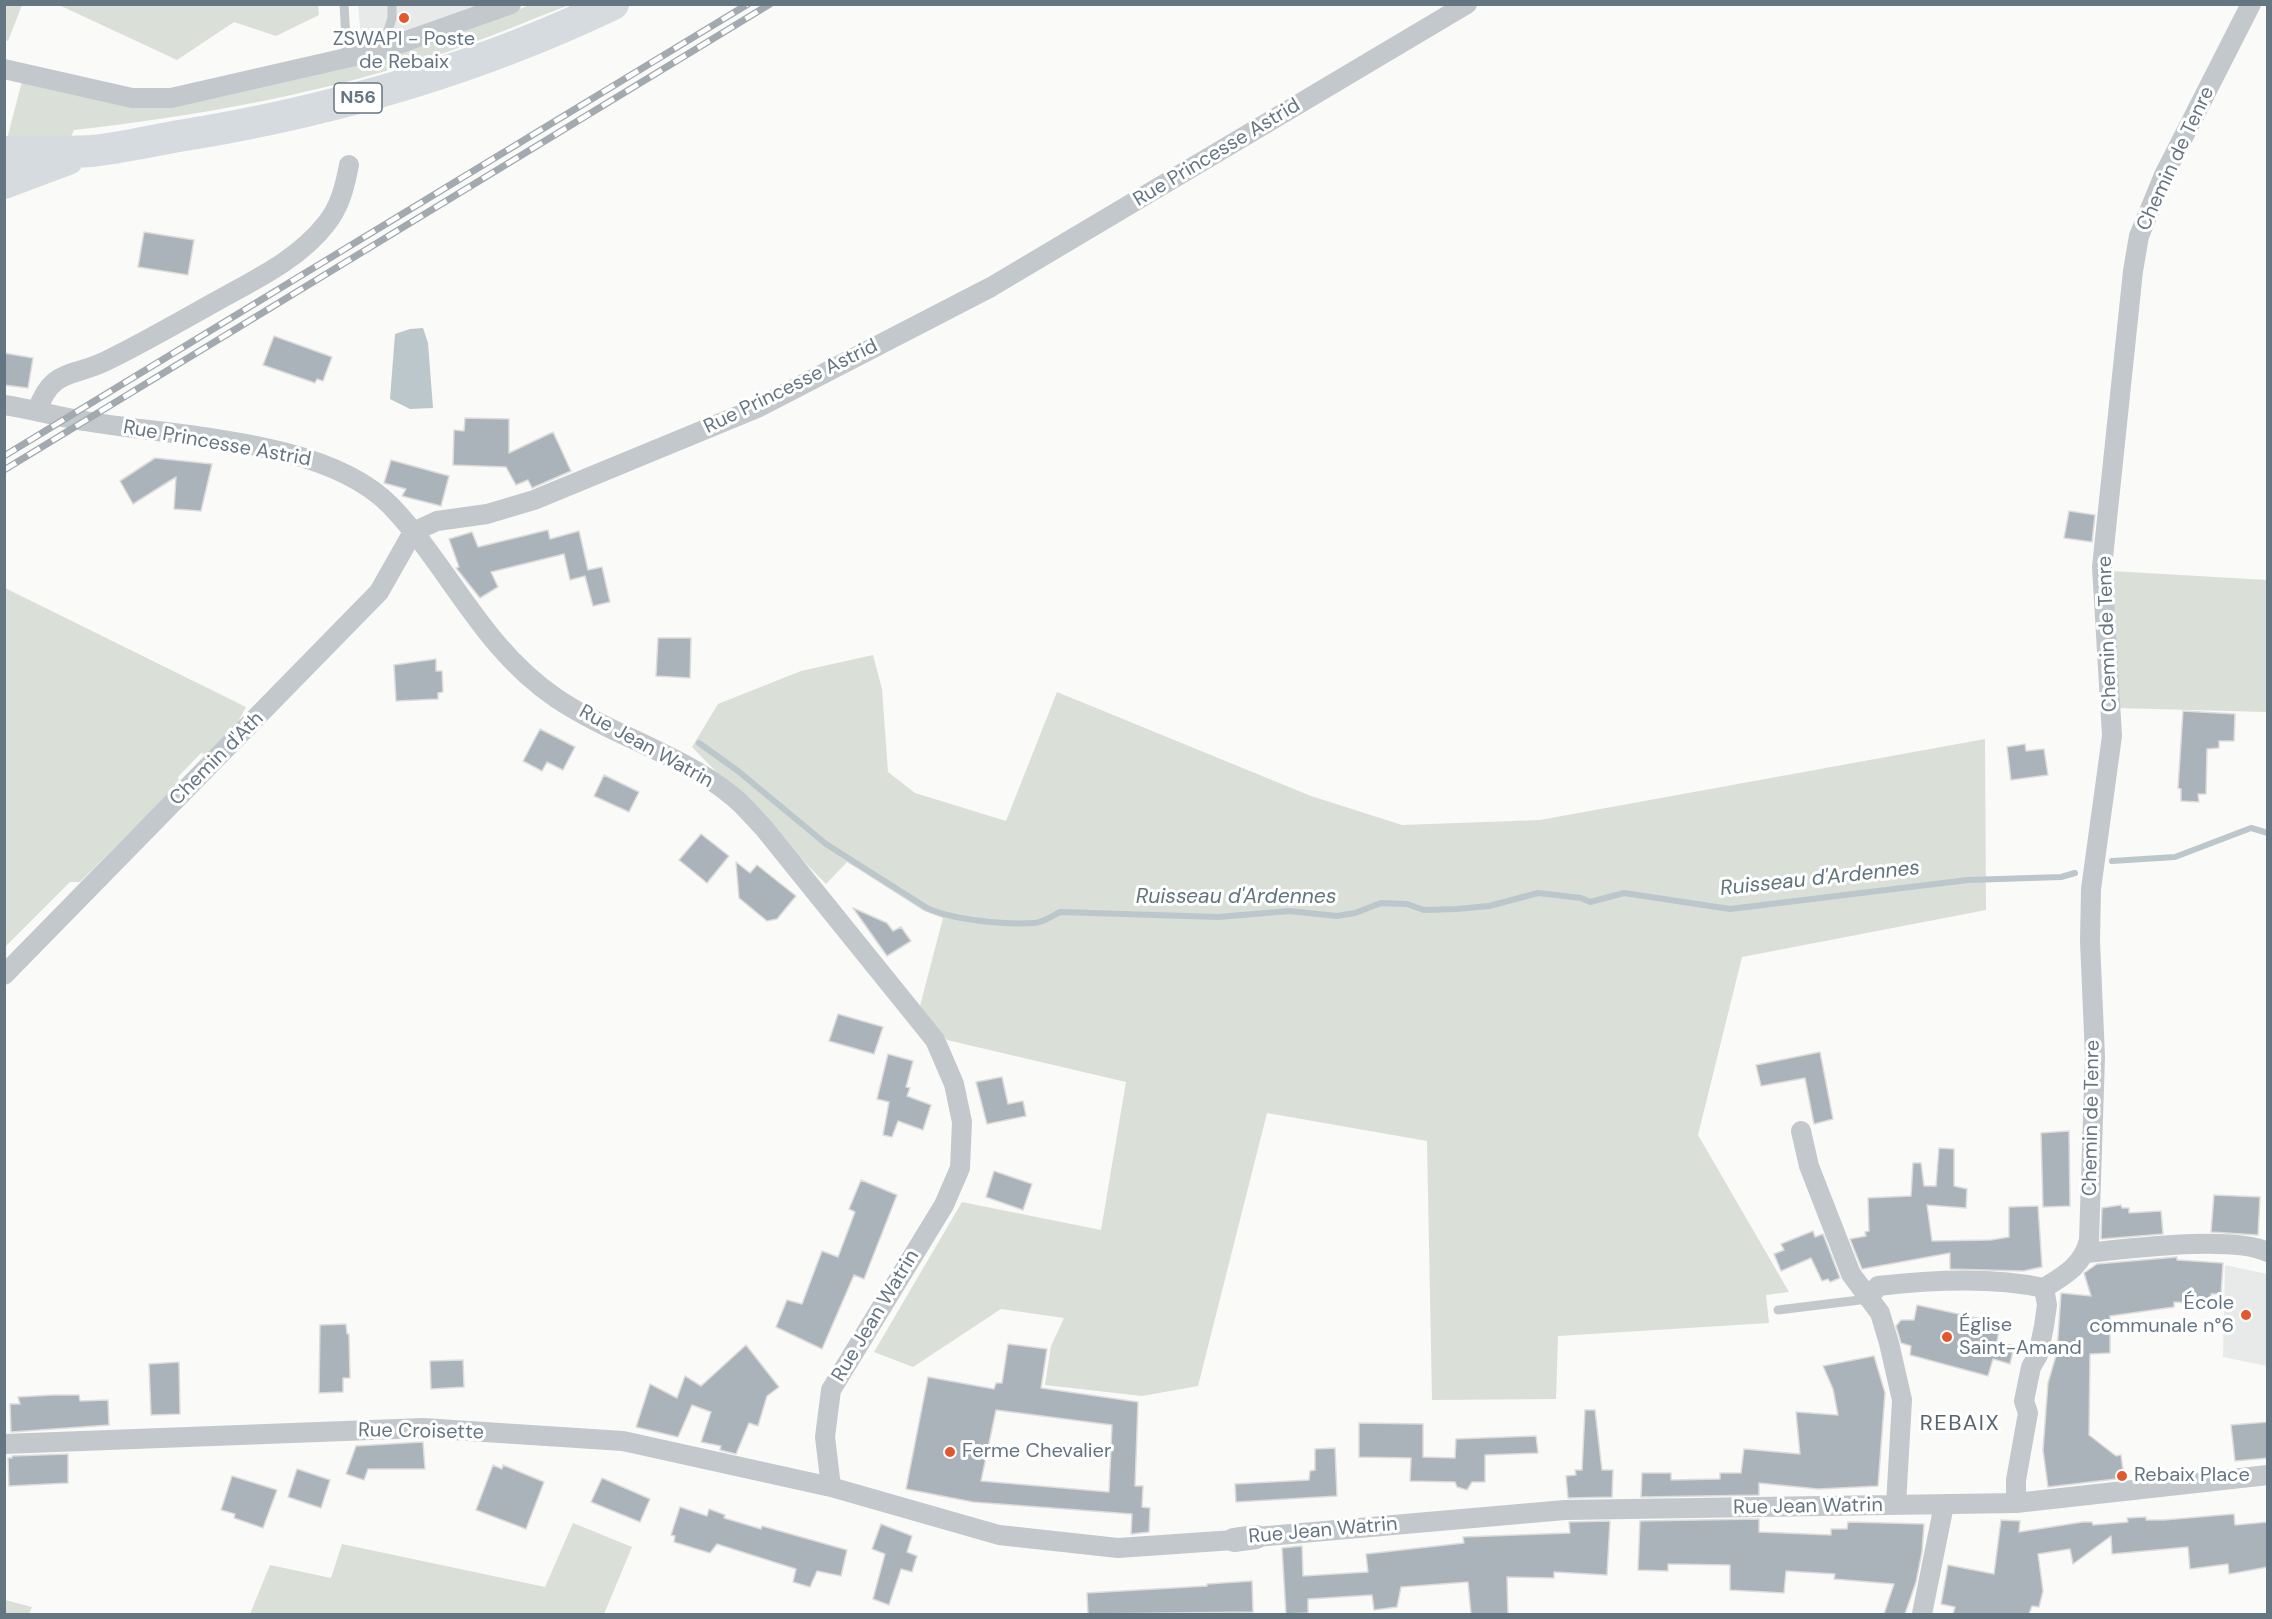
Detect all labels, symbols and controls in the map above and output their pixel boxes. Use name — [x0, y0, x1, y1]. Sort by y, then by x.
marker: ZSWAPI - Poste de Rebaix — [397, 11, 411, 25]
place label: ZSWAPI - Poste de Rebaix — [333, 28, 475, 75]
road number: N56 — [334, 83, 382, 113]
street label: Chemin de Tenre — [2132, 83, 2220, 235]
street label: Rue Princesse Astrid — [1129, 94, 1305, 212]
street label: Rue Princesse Astrid — [700, 334, 882, 440]
street label: Rue Princesse Astrid — [121, 416, 313, 472]
street label: Chemin de Tenre — [2093, 555, 2123, 713]
street label: Rue Jean Watrin — [575, 700, 717, 794]
street label: Chemin d'Ath — [165, 707, 269, 811]
water label: Ruisseau d'Ardennes — [1719, 856, 1921, 902]
water label: Ruisseau d'Ardennes — [1136, 884, 1336, 910]
street label: Chemin de Tenre — [2079, 1040, 2105, 1196]
street label: Rue Jean Watrin — [827, 1246, 925, 1386]
place label: École communale n°6 — [2089, 1292, 2234, 1339]
marker: École communale n°6 — [2239, 1308, 2253, 1322]
place label: Église Saint-Amand — [1959, 1314, 2082, 1361]
marker: Église Saint-Amand — [1940, 1330, 1954, 1344]
district label: REBAIX — [1920, 1411, 2000, 1437]
street label: Rue Croisette — [358, 1419, 484, 1445]
place label: Ferme Chevalier — [962, 1440, 1111, 1464]
marker: Ferme Chevalier — [943, 1445, 957, 1459]
place label: Rebaix Place — [2134, 1464, 2250, 1488]
marker: Rebaix Place — [2115, 1469, 2129, 1483]
street label: Rue Jean Watrin — [1733, 1494, 1883, 1520]
street label: Rue Jean Watrin — [1247, 1513, 1399, 1549]

